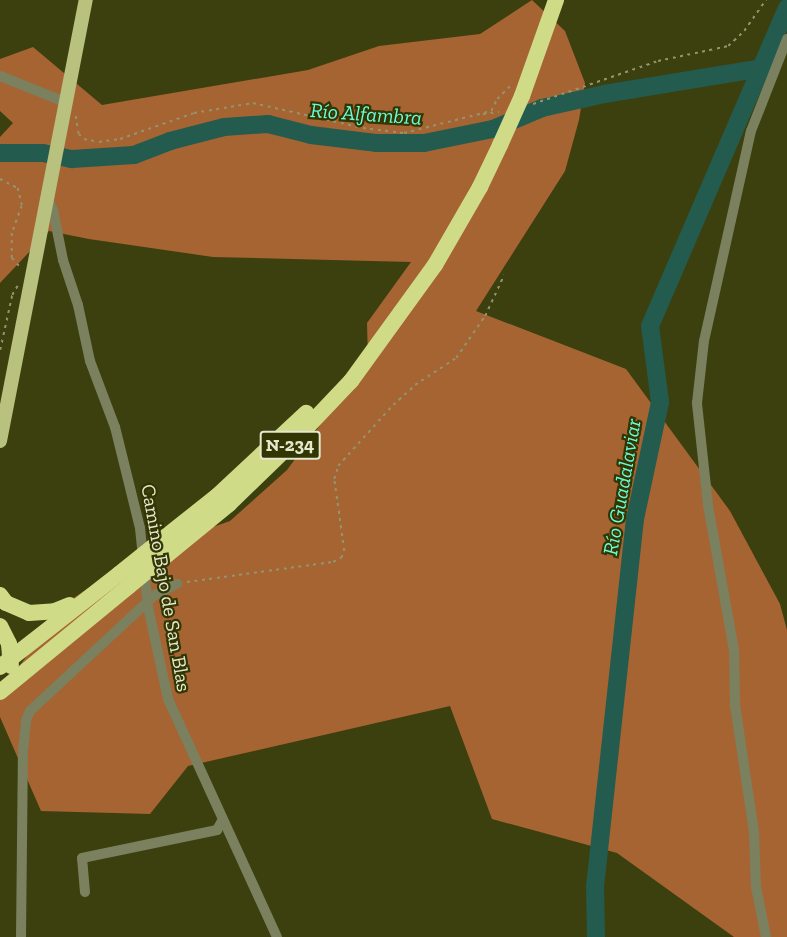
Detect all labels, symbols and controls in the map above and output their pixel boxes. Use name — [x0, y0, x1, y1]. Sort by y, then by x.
water label: Río Alfambra — [309, 98, 423, 130]
water label: Río Guadalaviar — [598, 417, 646, 557]
road number: N-234 — [258, 430, 322, 460]
street label: Camino Bajo de San Blas — [136, 482, 196, 694]

